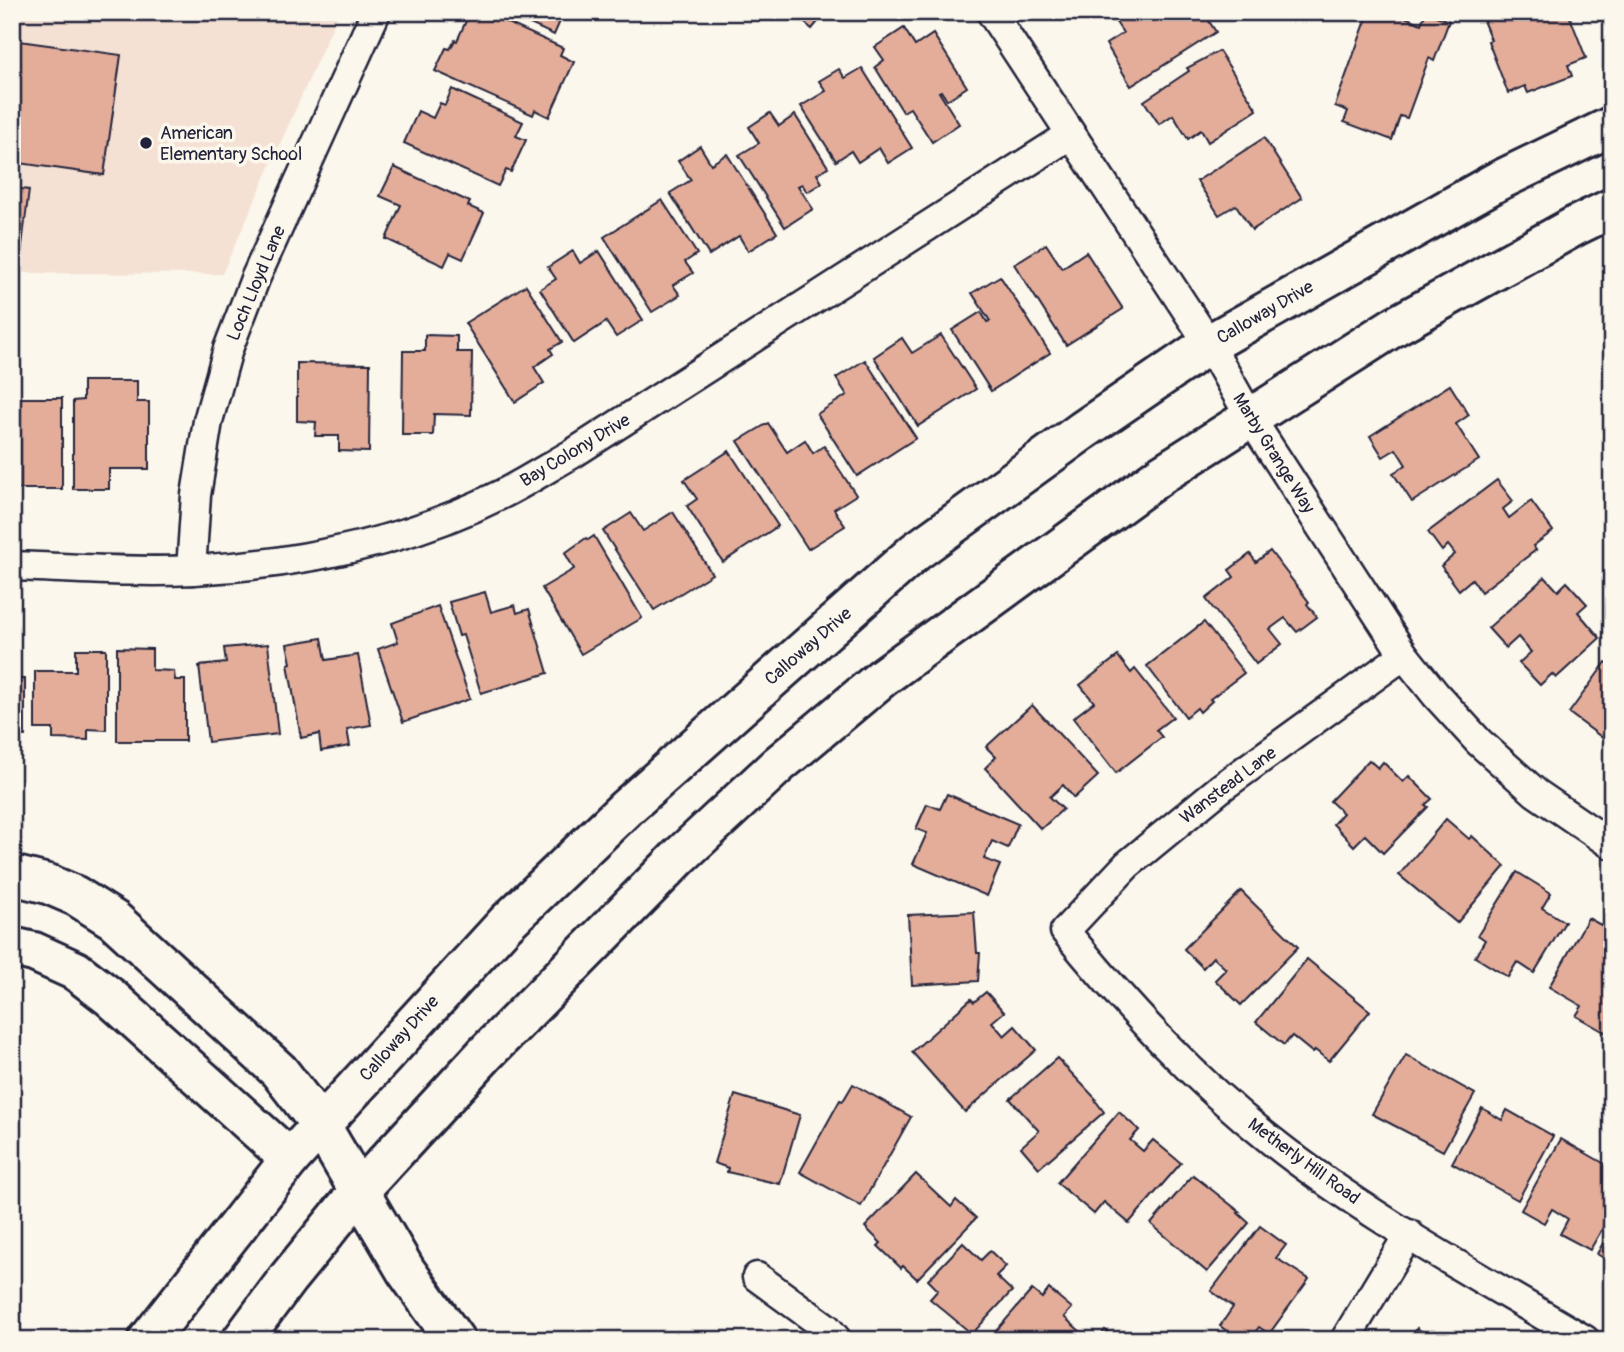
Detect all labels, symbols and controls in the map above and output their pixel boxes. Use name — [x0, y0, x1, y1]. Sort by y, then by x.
place label: American Elementary School — [160, 122, 302, 166]
marker: American Elementary School — [138, 135, 154, 151]
street label: Loch Lloyd Lane — [222, 222, 291, 344]
street label: Calloway Drive — [1213, 275, 1318, 349]
street label: Marby Grange Way — [1227, 389, 1320, 518]
street label: Bay Colony Drive — [516, 408, 635, 492]
street label: Calloway Drive — [760, 602, 857, 691]
street label: Wanstead Lane — [1175, 741, 1281, 829]
street label: Calloway Drive — [355, 990, 444, 1086]
street label: Metherly Hill Road — [1243, 1113, 1364, 1210]

